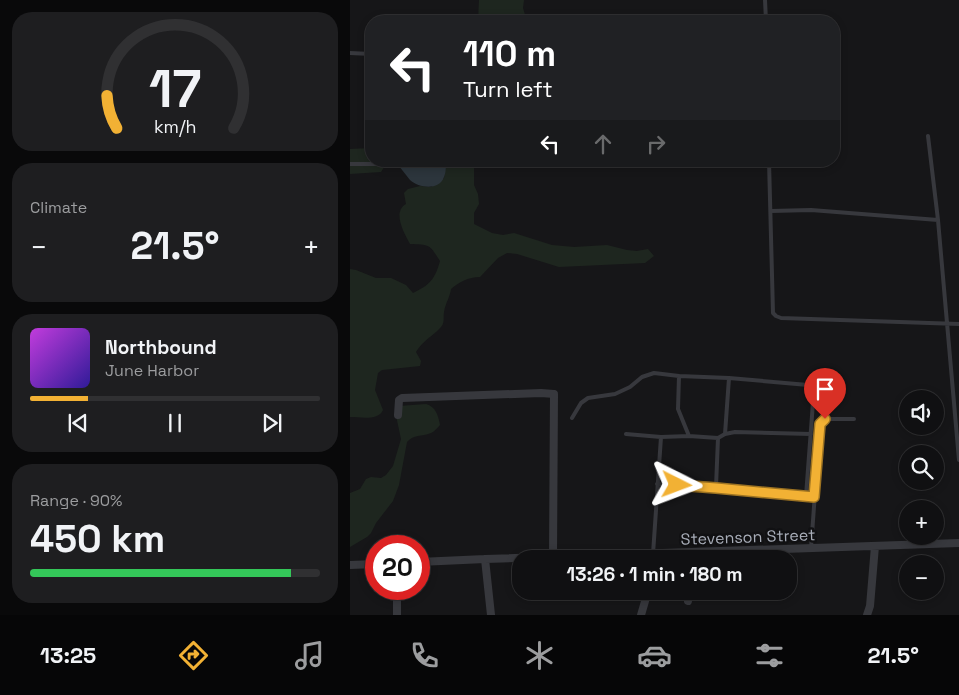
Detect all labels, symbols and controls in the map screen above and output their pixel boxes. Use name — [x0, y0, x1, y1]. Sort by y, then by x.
text: 110 m — [463, 32, 556, 76]
icon: left — [380, 35, 445, 100]
text: 17 — [149, 56, 201, 122]
text: Turn left — [463, 75, 553, 103]
text: km/h — [154, 115, 196, 138]
icon: left — [536, 130, 564, 158]
icon: ahead — [589, 130, 617, 158]
icon: right — [642, 130, 670, 158]
text: Climate — [30, 197, 87, 218]
text: 21.5° — [131, 222, 219, 270]
text: − — [30, 229, 47, 265]
text: + — [303, 229, 320, 265]
text: Northbound — [105, 335, 217, 360]
text: June Harbor — [105, 360, 199, 381]
pin — [804, 368, 846, 419]
icon: arrive — [811, 375, 839, 403]
map controls — [899, 390, 944, 600]
button: sound — [899, 390, 944, 435]
icon: previous — [64, 409, 92, 437]
icon: pause — [161, 409, 189, 437]
icon: next — [258, 409, 286, 437]
button: search — [899, 445, 944, 490]
position arrow — [650, 458, 702, 510]
text: Range · 90% — [30, 490, 122, 511]
button: + — [899, 500, 944, 545]
text: 450 km — [30, 515, 165, 563]
street label: Stevenson Street — [680, 524, 816, 550]
speed limit sign: 20 — [365, 535, 430, 600]
button: − — [899, 555, 944, 600]
text: 13:26 · 1 min · 180 m — [566, 562, 743, 587]
icon: directions — [176, 638, 211, 673]
icon: music — [292, 638, 327, 673]
icon: phone — [407, 638, 442, 673]
icon: climate — [522, 638, 557, 673]
icon: car — [637, 638, 672, 673]
icon: filters — [752, 638, 787, 673]
text: 13:25 — [40, 641, 96, 669]
text: 21.5° — [867, 641, 919, 669]

